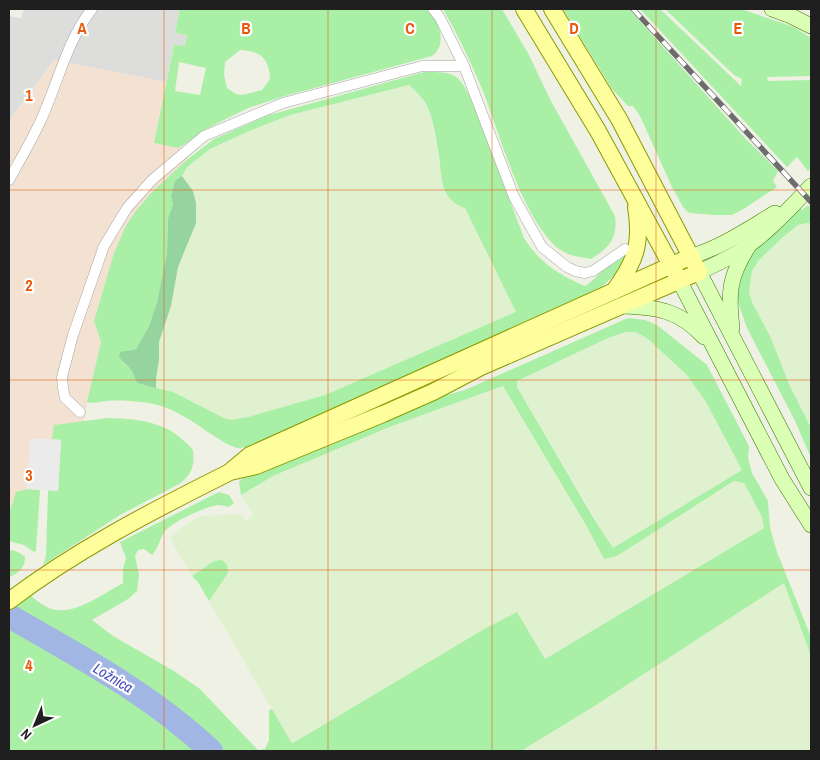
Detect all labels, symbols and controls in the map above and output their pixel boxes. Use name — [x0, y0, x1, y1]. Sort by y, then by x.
text: A — [77, 17, 87, 39]
text: B — [241, 17, 251, 39]
text: C — [405, 17, 415, 39]
text: D — [569, 17, 579, 39]
text: E — [734, 17, 743, 39]
text: 1 — [25, 84, 33, 106]
text: 2 — [25, 274, 33, 296]
text: 3 — [25, 464, 33, 486]
text: 4 — [25, 654, 33, 676]
water label: Ložnica — [89, 657, 137, 698]
north arrow — [10, 700, 60, 750]
text: N — [17, 725, 35, 744]

